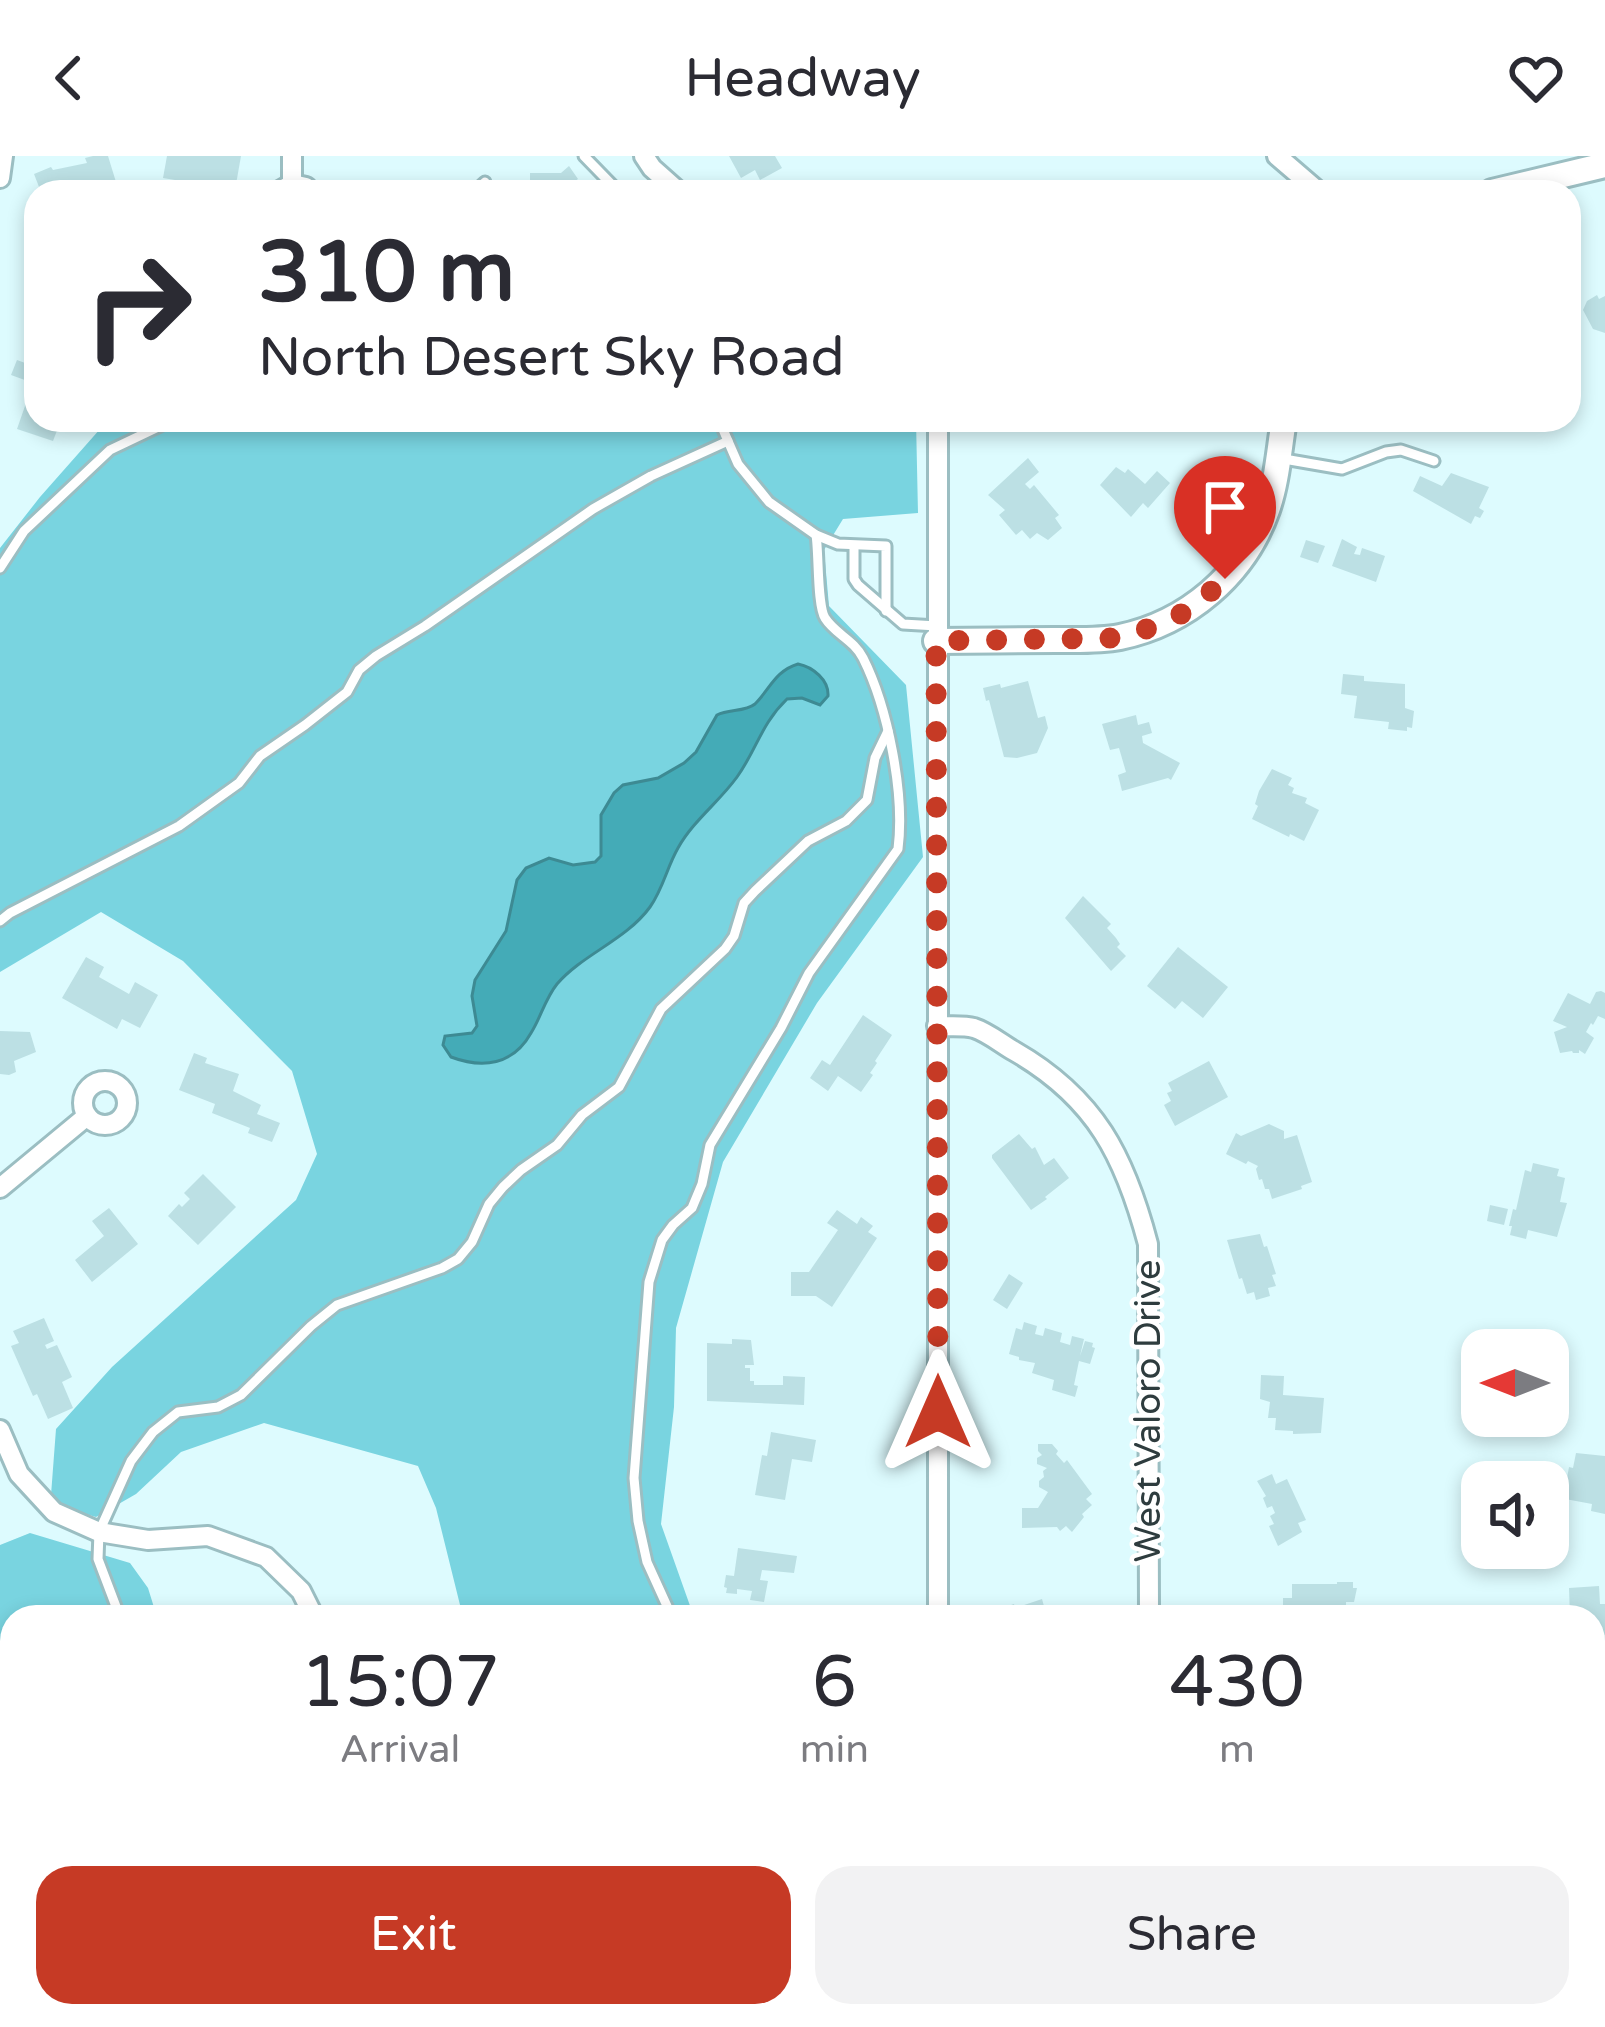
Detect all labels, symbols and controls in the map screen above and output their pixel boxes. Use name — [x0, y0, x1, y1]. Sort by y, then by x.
icon: back — [36, 45, 102, 111]
icon: heart — [1503, 45, 1569, 111]
text: Headway — [684, 46, 921, 111]
text: 310 m — [258, 223, 515, 324]
icon: right — [60, 228, 216, 384]
text: North Desert Sky Road — [258, 325, 845, 390]
pin — [1174, 456, 1276, 579]
icon: arrive — [1192, 474, 1258, 540]
street label: West Valoro Drive — [1127, 1260, 1170, 1562]
north arrow — [1461, 1329, 1569, 1437]
map controls — [1461, 1329, 1569, 1569]
position arrow — [875, 1349, 1001, 1475]
button: sound — [1461, 1461, 1569, 1569]
text: 15:07 — [300, 1640, 500, 1727]
text: 6 — [812, 1640, 857, 1727]
text: 430 — [1169, 1640, 1305, 1727]
text: Arrival — [340, 1726, 460, 1773]
text: min — [800, 1726, 869, 1773]
text: m — [1219, 1726, 1255, 1773]
button: Exit — [36, 1866, 791, 2004]
button: Share — [815, 1866, 1569, 2004]

